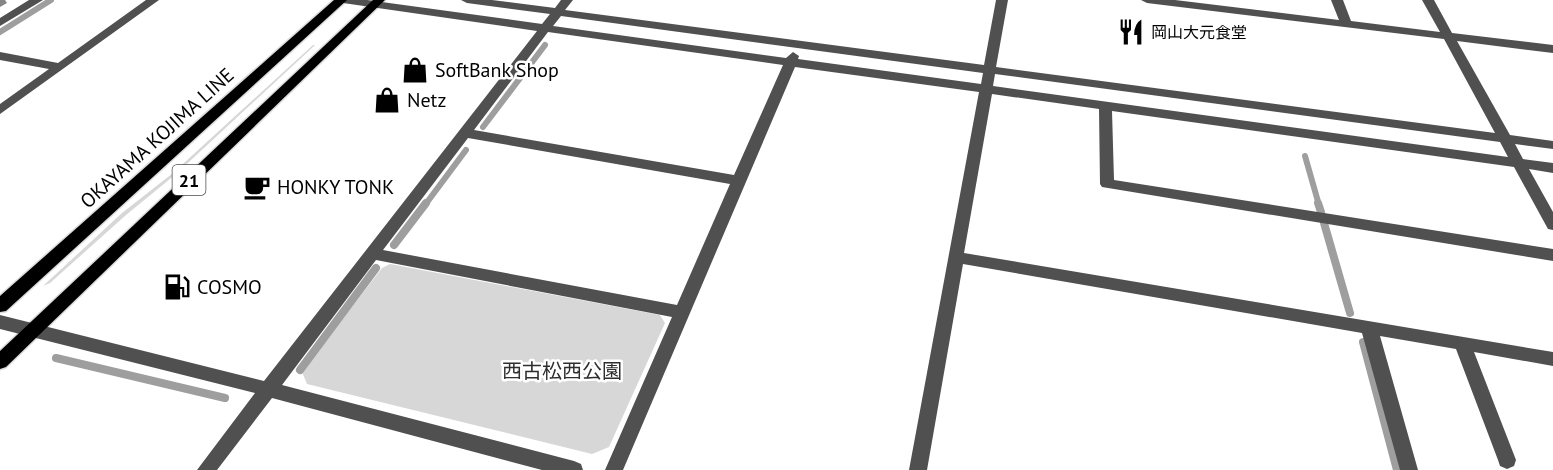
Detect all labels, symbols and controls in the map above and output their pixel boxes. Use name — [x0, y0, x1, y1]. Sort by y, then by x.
restaurant icon: 岡山大元食堂 — [1116, 17, 1146, 47]
place label: 岡山大元食堂 — [1151, 22, 1247, 42]
shop icon: SoftBank Shop — [400, 55, 430, 85]
place label: SoftBank Shop — [435, 57, 559, 83]
street label: OKAYAMA KOJIMA LINE — [75, 62, 239, 214]
shop icon: Netz — [372, 85, 402, 115]
place label: Netz — [407, 87, 446, 113]
road number: 21 — [172, 165, 206, 195]
cafe icon: HONKY TONK — [242, 172, 272, 202]
place label: HONKY TONK — [277, 174, 394, 200]
fuel station icon: COSMO — [162, 272, 192, 302]
place label: COSMO — [197, 274, 262, 300]
park label: 西古松西公園 — [502, 358, 622, 384]

